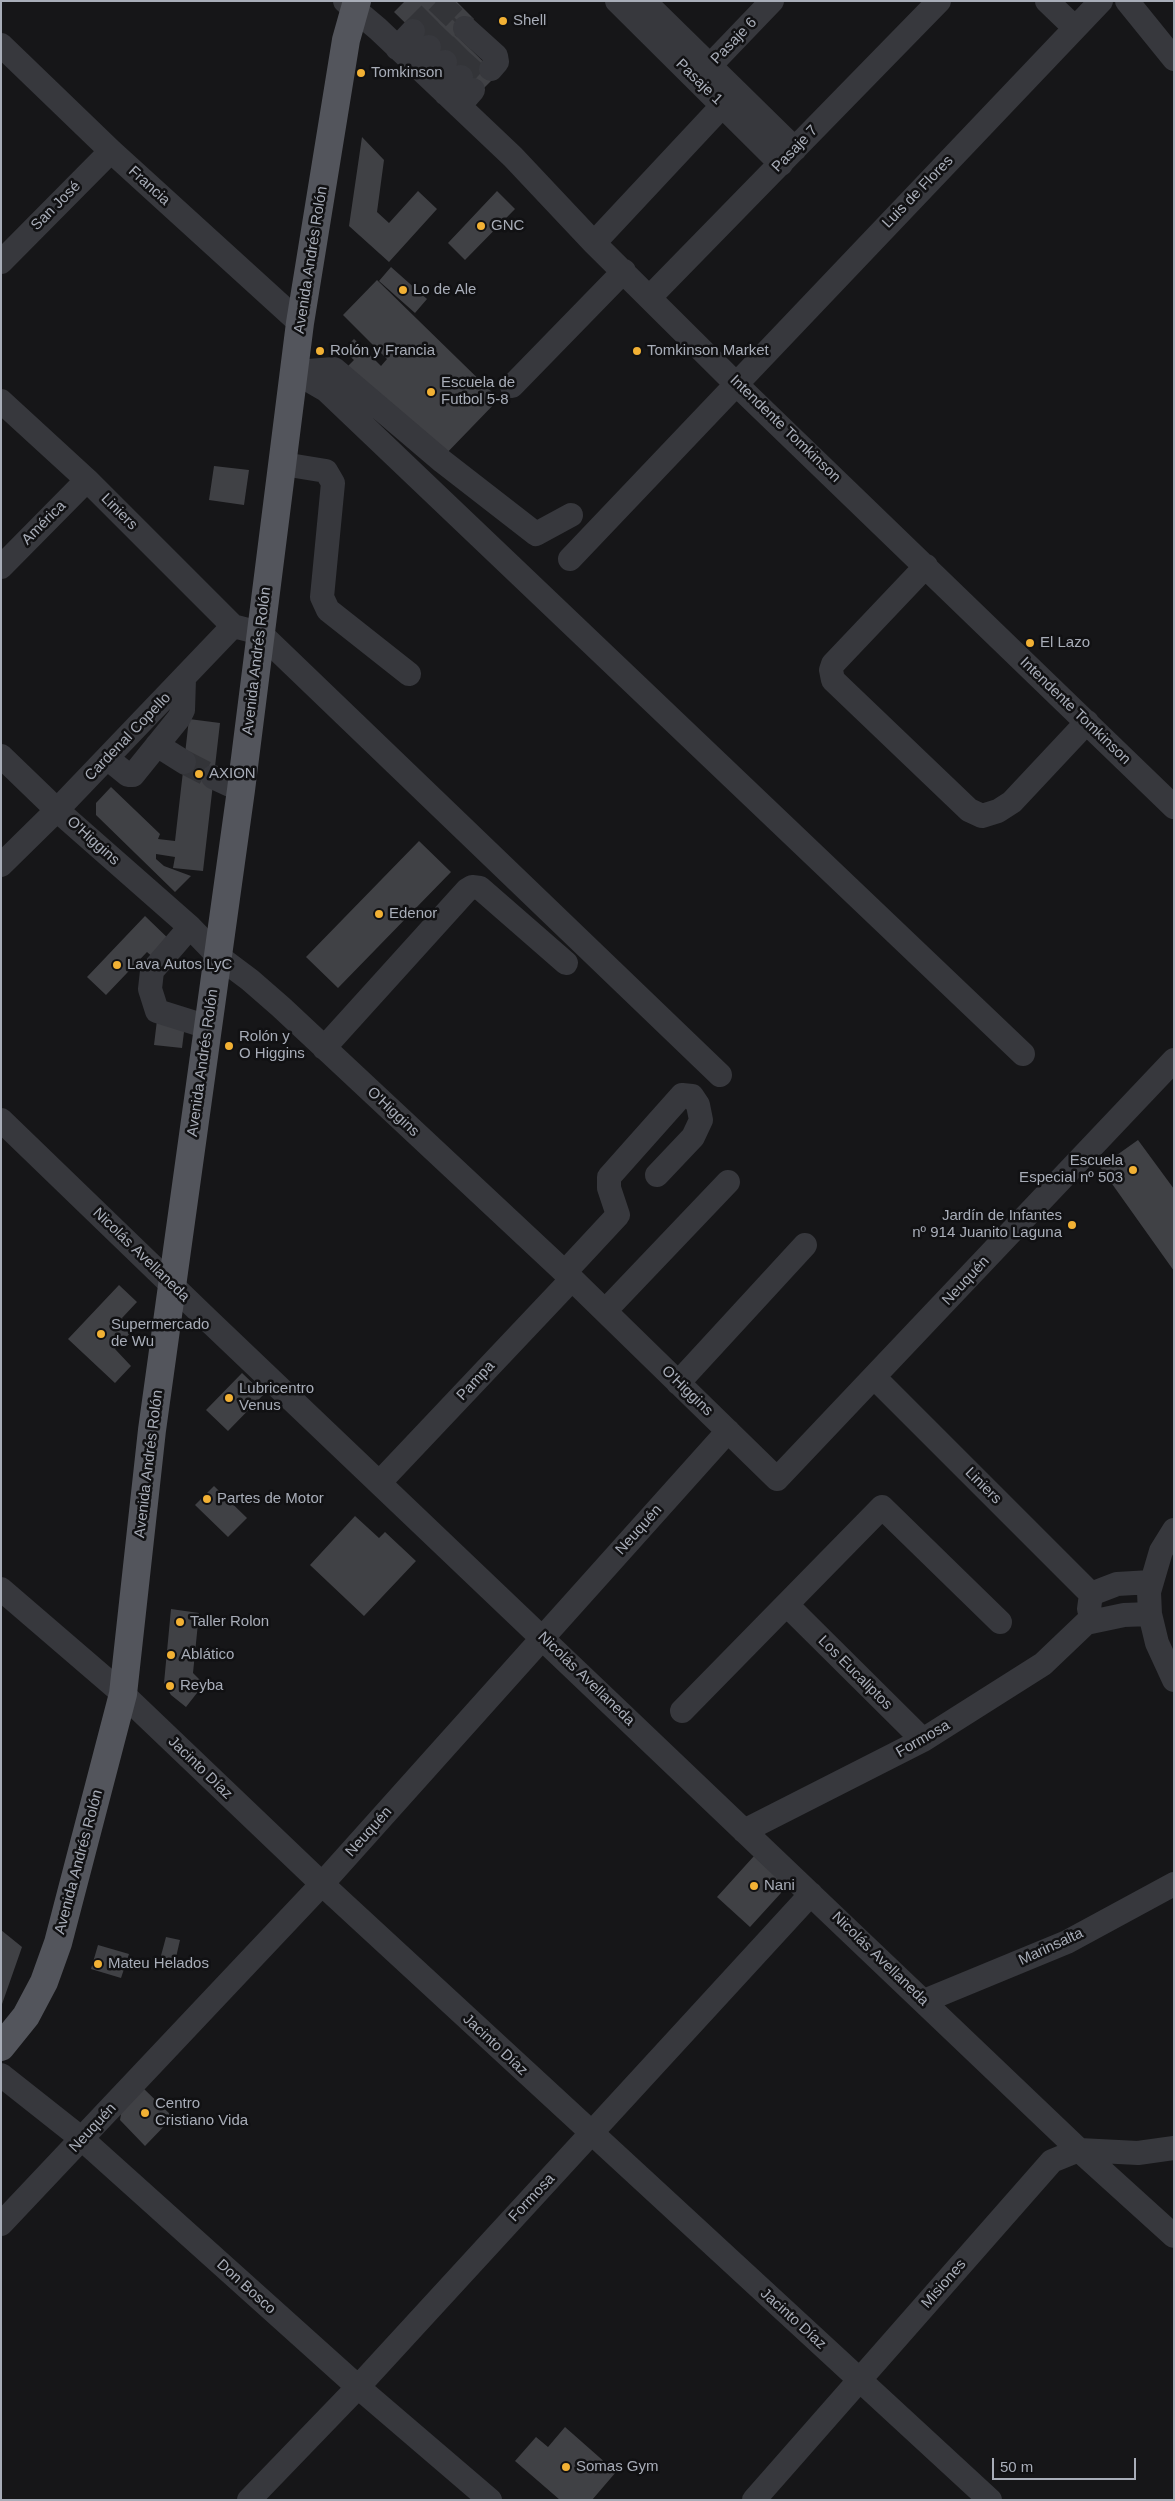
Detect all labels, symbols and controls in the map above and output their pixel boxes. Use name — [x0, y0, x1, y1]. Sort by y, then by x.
place label: Shell — [513, 12, 546, 30]
street label: Pasaje 6 — [707, 14, 761, 68]
marker: Shell — [497, 15, 509, 27]
street label: Pasaje 1 — [672, 55, 726, 109]
place label: Tomkinson — [371, 64, 443, 82]
marker: Tomkinson — [355, 67, 367, 79]
street label: Pasaje 7 — [768, 122, 822, 176]
street label: Luis de Flores — [879, 152, 957, 232]
street label: Francia — [124, 163, 174, 209]
street label: San José — [28, 178, 84, 234]
street label: Avenida Andrés Rolón — [290, 185, 332, 335]
place label: GNC — [491, 217, 524, 235]
marker: GNC — [475, 220, 487, 232]
place label: Lo de Ale — [413, 281, 476, 299]
marker: Lo de Ale — [397, 284, 409, 296]
place label: Rolón y Francia — [330, 342, 435, 360]
place label: Tomkinson Market — [647, 342, 769, 360]
marker: Rolón y Francia — [314, 345, 326, 357]
marker: Tomkinson Market — [631, 345, 643, 357]
street label: Intendente Tomkinson — [726, 372, 844, 486]
place label: Escuela de Futbol 5-8 — [441, 374, 515, 409]
marker: Escuela de Futbol 5-8 — [425, 386, 437, 398]
street label: Liniers — [97, 490, 141, 534]
street label: América — [18, 497, 70, 549]
street label: Avenida Andrés Rolón — [239, 586, 275, 736]
place label: El Lazo — [1040, 634, 1090, 652]
marker: El Lazo — [1024, 637, 1036, 649]
street label: Intendente Tomkinson — [1016, 654, 1134, 768]
street label: Cardenal Copello — [81, 689, 175, 785]
place label: AXION — [209, 765, 256, 783]
marker: AXION — [193, 768, 205, 780]
street label: O'Higgins — [63, 813, 123, 869]
place label: Edenor — [389, 905, 437, 923]
marker: Edenor — [373, 908, 385, 920]
place label: Lava Autos LyC — [127, 956, 232, 974]
marker: Lava Autos LyC — [111, 959, 123, 971]
street label: Avenida Andrés Rolón — [184, 988, 222, 1138]
place label: Rolón y O Higgins — [239, 1028, 305, 1063]
marker: Rolón y O Higgins — [223, 1040, 235, 1052]
street label: O'Higgins — [363, 1083, 423, 1141]
place label: Escuela Especial nº 503 — [1019, 1152, 1123, 1187]
marker: Escuela Especial nº 503 — [1127, 1164, 1139, 1176]
street label: Nicolás Avellaneda — [89, 1204, 193, 1306]
place label: Jardín de Infantes nº 914 Juanito Laguna — [912, 1207, 1062, 1242]
marker: Jardín de Infantes nº 914 Juanito Laguna — [1066, 1219, 1078, 1231]
street label: Neuquén — [939, 1253, 993, 1309]
place label: Supermercado de Wu — [111, 1316, 209, 1351]
marker: Supermercado de Wu — [95, 1328, 107, 1340]
street label: Pampa — [453, 1357, 499, 1405]
street label: O'Higgins — [658, 1362, 716, 1420]
place label: Lubricentro Venus — [239, 1380, 314, 1415]
street label: Avenida Andrés Rolón — [131, 1389, 167, 1539]
marker: Lubricentro Venus — [223, 1392, 235, 1404]
street label: Liniers — [961, 1464, 1005, 1508]
place label: Partes de Motor — [217, 1490, 324, 1508]
marker: Partes de Motor — [201, 1493, 213, 1505]
street label: Neuquén — [612, 1501, 666, 1559]
place label: Taller Rolon — [190, 1613, 269, 1631]
marker: Taller Rolon — [174, 1616, 186, 1628]
street label: Nicolás Avellaneda — [534, 1628, 638, 1730]
street label: Los Eucaliptos — [814, 1632, 896, 1714]
place label: Ablático — [181, 1646, 234, 1664]
marker: Ablático — [165, 1649, 177, 1661]
place label: Reyba — [180, 1677, 223, 1695]
marker: Reyba — [164, 1680, 176, 1692]
street label: Formosa — [893, 1716, 953, 1762]
street label: Jacinto Díaz — [164, 1733, 236, 1803]
street label: Avenida Andrés Rolón — [51, 1788, 107, 1936]
street label: Neuquén — [342, 1803, 396, 1861]
place label: Nani — [764, 1877, 795, 1895]
marker: Nani — [748, 1880, 760, 1892]
street label: Nicolás Avellaneda — [828, 1908, 932, 2010]
street label: Marinsalta — [1016, 1924, 1086, 1970]
place label: Mateu Helados — [108, 1955, 209, 1973]
marker: Mateu Helados — [92, 1958, 104, 1970]
street label: Jacinto Díaz — [459, 2010, 531, 2080]
place label: Centro Cristiano Vida — [155, 2095, 248, 2130]
street label: Neuquén — [66, 2100, 120, 2156]
marker: Centro Cristiano Vida — [139, 2107, 151, 2119]
street label: Formosa — [505, 2170, 559, 2226]
street label: Don Bosco — [213, 2256, 279, 2318]
street label: Misiones — [918, 2256, 970, 2312]
street label: Jacinto Díaz — [756, 2285, 830, 2353]
scale bar — [995, 2448, 1139, 2480]
place label: Somas Gym — [576, 2458, 659, 2476]
text: 50 m — [1000, 2458, 1033, 2475]
marker: Somas Gym — [560, 2461, 572, 2473]

